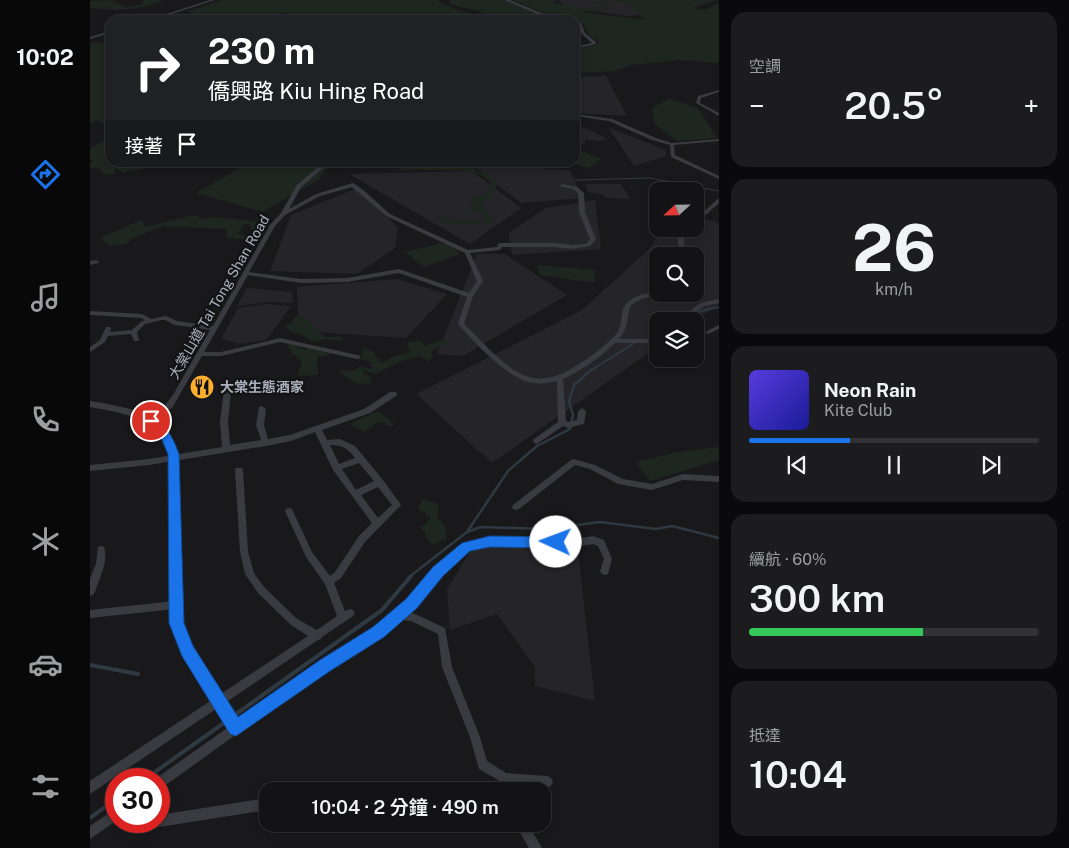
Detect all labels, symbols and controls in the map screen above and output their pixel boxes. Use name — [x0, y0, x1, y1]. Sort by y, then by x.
text: 230 m — [208, 31, 315, 72]
icon: right — [125, 35, 190, 100]
text: 10:02 — [16, 44, 74, 70]
text: 空調 — [749, 57, 781, 76]
text: 僑興路 Kiu Hing Road — [208, 78, 424, 104]
text: 20.5° — [844, 83, 944, 128]
text: − — [749, 89, 765, 122]
text: + — [1023, 89, 1039, 122]
icon: arrive — [173, 130, 201, 158]
text: 接著 — [125, 135, 163, 157]
icon: directions — [28, 157, 63, 192]
north arrow — [649, 182, 704, 238]
map controls — [649, 182, 704, 367]
text: 26 — [852, 209, 936, 286]
street label: 大棠山道 Tai Tong Shan Road — [165, 212, 273, 382]
button: search — [649, 247, 704, 302]
icon: music — [28, 280, 63, 315]
text: km/h — [875, 280, 913, 299]
button: layers — [649, 312, 704, 367]
restaurant icon: 大棠生態酒家 — [189, 374, 215, 400]
place label: 大棠生態酒家 — [220, 379, 304, 395]
text: Neon Rain — [824, 379, 916, 401]
pin — [130, 400, 172, 442]
text: Kite Club — [824, 401, 892, 420]
icon: phone — [28, 402, 63, 437]
icon: arrive — [137, 407, 165, 435]
icon: previous — [783, 451, 811, 479]
icon: pause — [880, 451, 908, 479]
icon: next — [977, 451, 1005, 479]
position arrow — [529, 515, 581, 567]
icon: climate — [28, 524, 63, 559]
text: 續航 · 60% — [749, 550, 826, 569]
text: 300 km — [749, 576, 885, 621]
icon: car — [28, 647, 63, 682]
text: 抵達 — [749, 726, 781, 745]
text: 10:04 — [749, 752, 847, 797]
speed limit sign: 30 — [105, 768, 170, 833]
icon: filters — [28, 769, 63, 804]
text: 10:04 · 2 分鐘 · 490 m — [311, 796, 499, 818]

